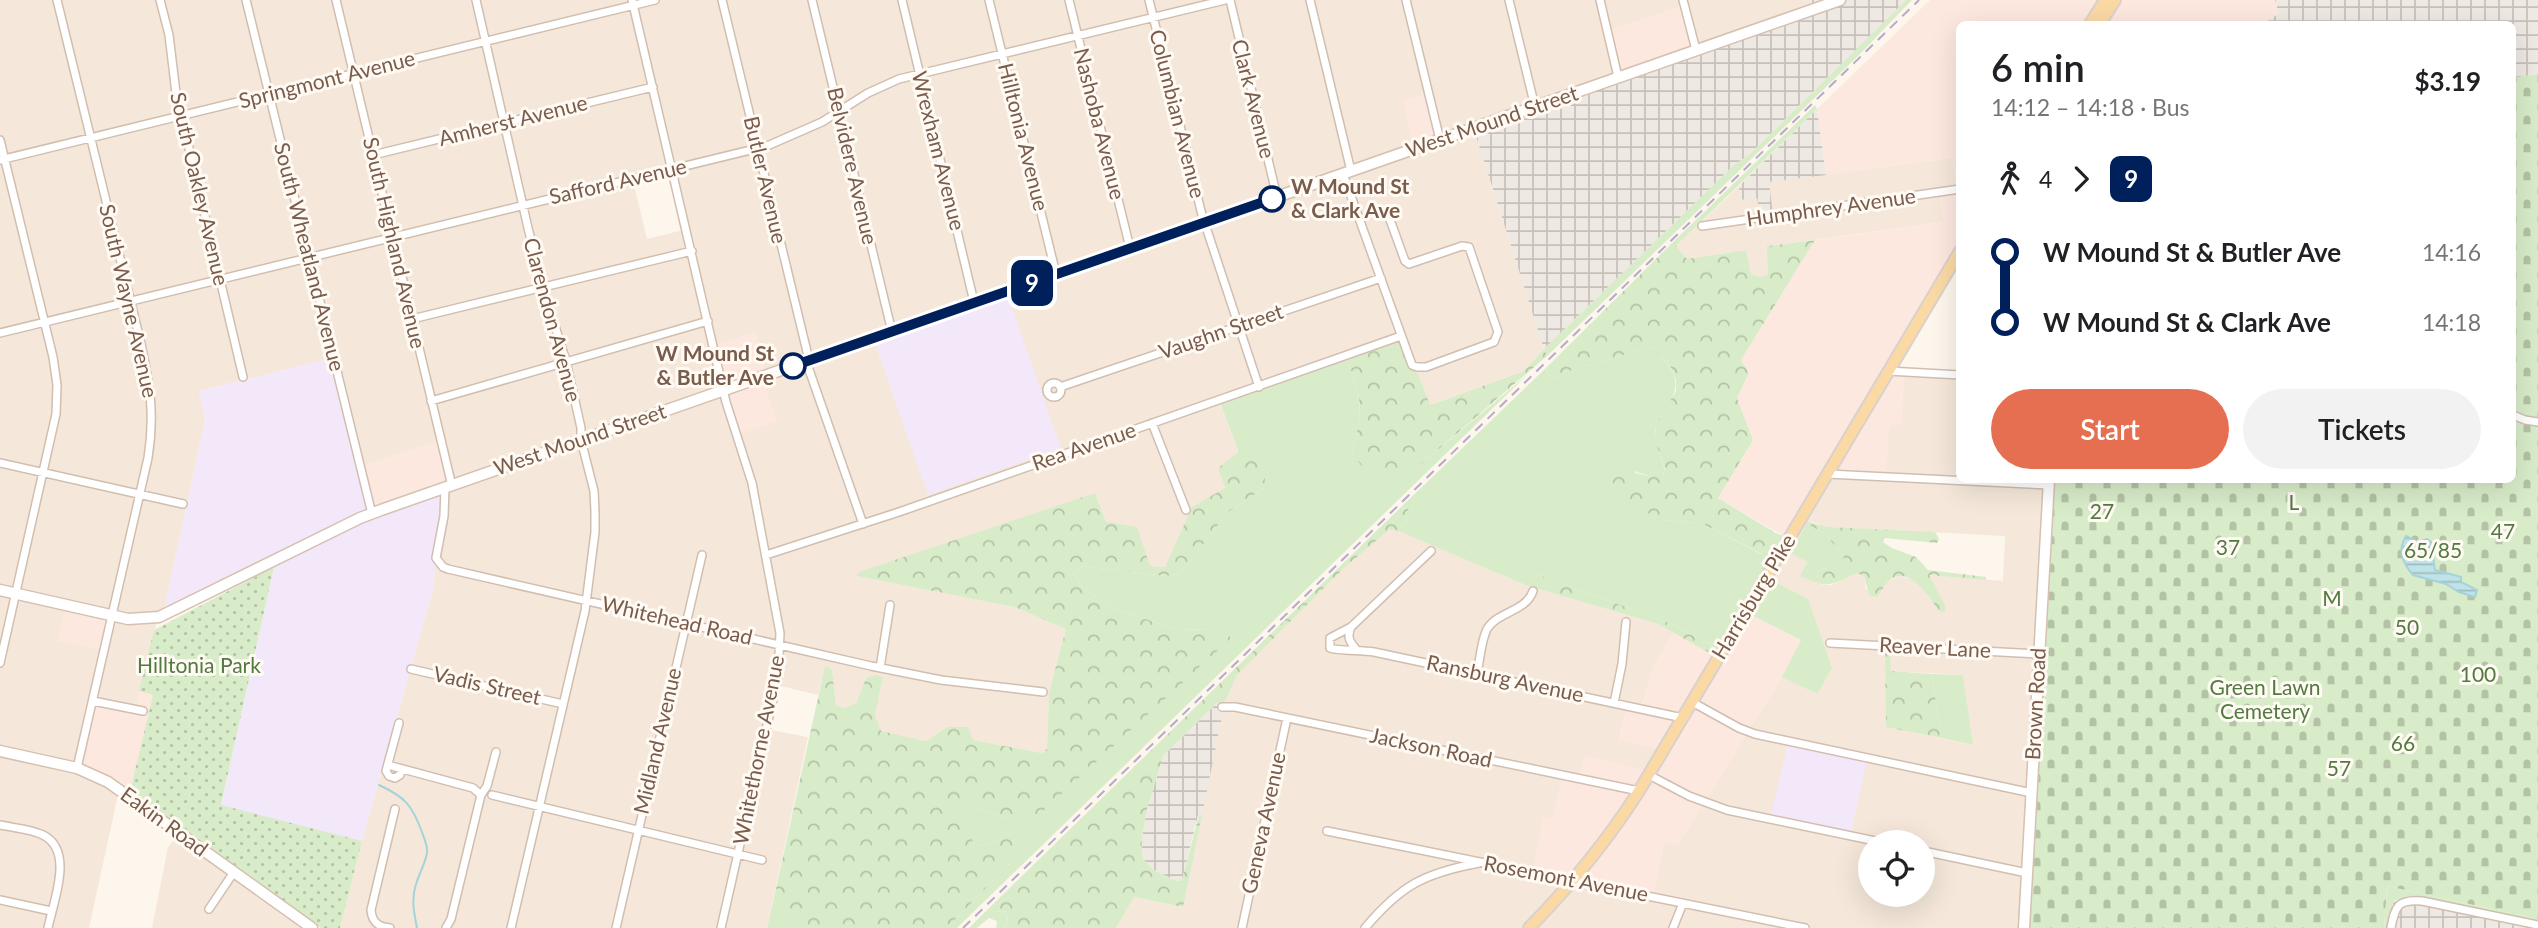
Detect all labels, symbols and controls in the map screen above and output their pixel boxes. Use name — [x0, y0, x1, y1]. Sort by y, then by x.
street label: Columbian Avenue — [1145, 27, 1211, 201]
street label: Clark Avenue — [1228, 36, 1281, 161]
text: 6 min — [1991, 44, 2085, 90]
street label: Springmont Avenue — [236, 45, 417, 113]
street label: Nashoba Avenue — [1070, 45, 1131, 202]
street label: Hilltonia Avenue — [994, 60, 1055, 213]
text: $3.19 — [2415, 65, 2481, 97]
street label: Wrexham Avenue — [908, 68, 971, 233]
street label: West Mound Street — [1402, 79, 1581, 162]
street label: Belvidere Avenue — [823, 85, 884, 247]
street label: Amherst Avenue — [436, 89, 590, 150]
street label: South Oakley Avenue — [166, 90, 235, 288]
text: 14:12 – 14:18 · Bus — [1991, 93, 2190, 121]
street label: Butler Avenue — [740, 113, 793, 246]
street label: South Highland Avenue — [359, 135, 432, 351]
street label: South Wheatland Avenue — [270, 140, 351, 373]
street label: Safford Avenue — [547, 153, 689, 208]
icon: walk — [1991, 160, 2029, 198]
icon: forward — [2062, 160, 2100, 198]
text: 9 — [2124, 164, 2138, 193]
text: 4 — [2039, 165, 2052, 193]
place label: W Mound St & Clark Ave — [1291, 173, 1409, 222]
street label: Humphrey Avenue — [1744, 182, 1917, 231]
marker: W Mound St & Clark Ave — [1259, 186, 1285, 212]
street label: South Wayne Avenue — [95, 201, 164, 400]
street label: Clarendon Avenue — [520, 235, 587, 404]
text: W Mound St & Butler Ave — [2043, 236, 2341, 268]
text: 14:16 — [2422, 238, 2481, 266]
line badge: 9 — [1009, 260, 1055, 306]
text: 9 — [1025, 268, 1039, 297]
street label: Vaughn Street — [1155, 297, 1286, 364]
text: W Mound St & Clark Ave — [2043, 306, 2331, 338]
text: 14:18 — [2422, 308, 2481, 336]
place label: W Mound St & Butler Ave — [656, 340, 774, 389]
marker: W Mound St & Butler Ave — [780, 353, 806, 379]
button: Start — [1991, 389, 2229, 469]
button: Tickets — [2243, 389, 2481, 469]
street label: West Mound Street — [490, 397, 669, 480]
street label: Rea Avenue — [1028, 416, 1139, 475]
park label: L — [2289, 489, 2300, 514]
park label: 27 — [2090, 498, 2114, 523]
park label: 47 — [2491, 518, 2515, 543]
street label: Harrisburg Pike — [1706, 529, 1800, 663]
park label: 37 — [2216, 534, 2240, 559]
park label: 65/85 — [2404, 537, 2462, 562]
park label: M — [2322, 585, 2342, 610]
street label: Whitehead Road — [600, 590, 755, 649]
park label: 50 — [2395, 614, 2419, 639]
street label: Reaver Lane — [1878, 631, 1992, 662]
street label: Brown Road — [2019, 647, 2050, 761]
street label: Ransburg Avenue — [1424, 649, 1586, 706]
park label: Hilltonia Park — [137, 652, 261, 677]
street label: Whitethorne Avenue — [727, 653, 788, 847]
street label: Vadis Street — [431, 660, 544, 709]
park label: 100 — [2460, 661, 2496, 686]
street label: Midland Avenue — [628, 665, 686, 816]
park label: Green Lawn Cemetery — [2209, 674, 2321, 723]
street label: Jackson Road — [1368, 721, 1495, 772]
park label: 66 — [2391, 730, 2415, 755]
street label: Geneva Avenue — [1235, 750, 1290, 896]
park label: 57 — [2327, 755, 2351, 780]
street label: Eakin Road — [116, 781, 213, 861]
map controls — [1858, 830, 1935, 907]
button: locate — [1858, 830, 1935, 907]
street label: Rosemont Avenue — [1482, 849, 1651, 906]

